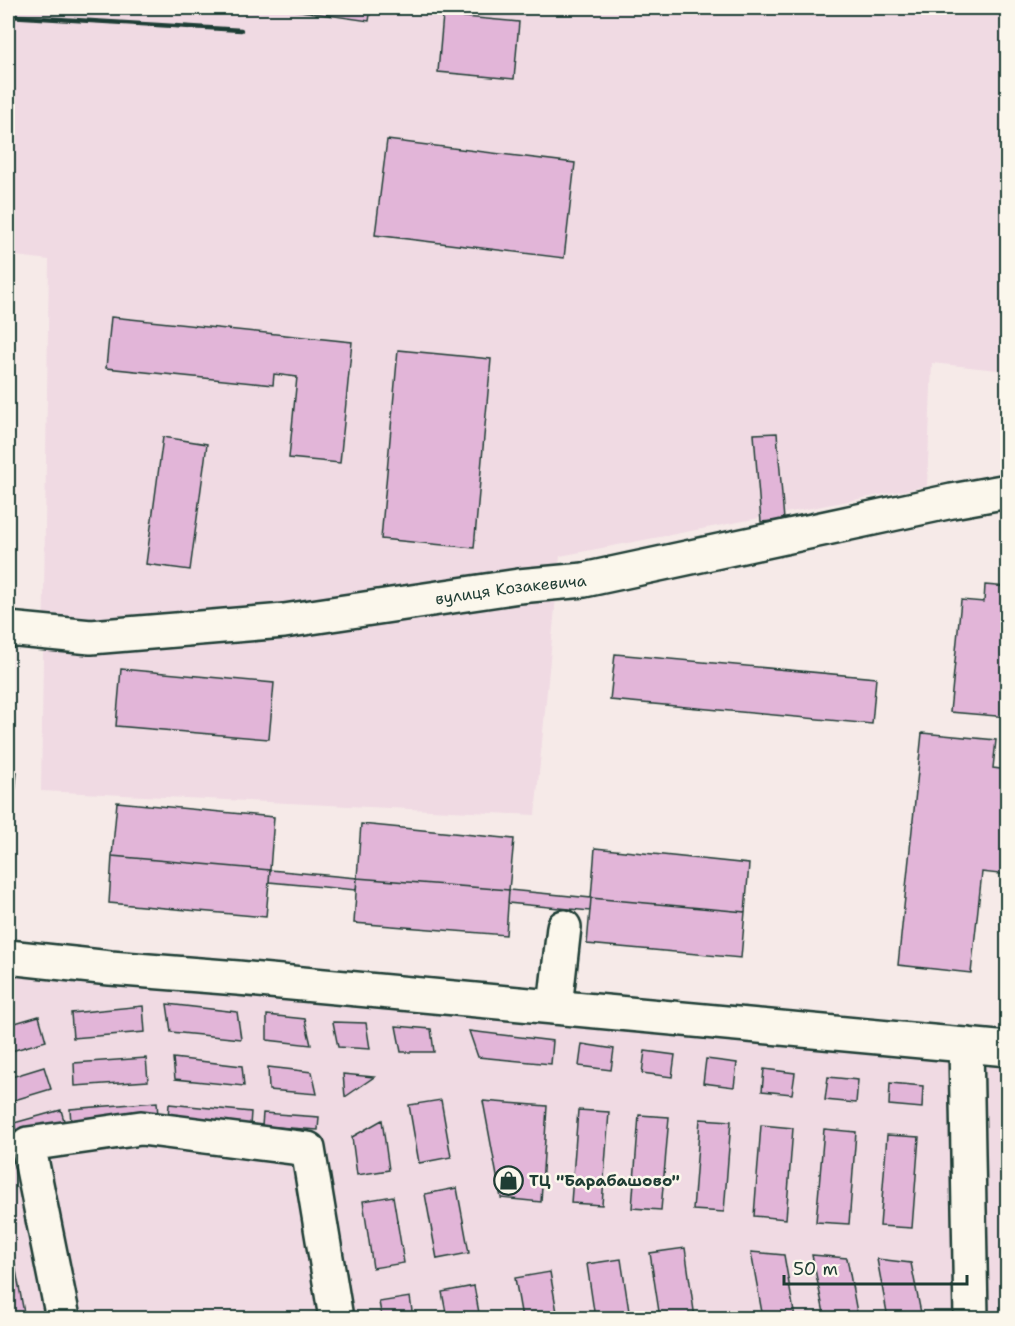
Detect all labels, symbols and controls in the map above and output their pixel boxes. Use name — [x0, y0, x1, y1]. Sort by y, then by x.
street label: вулиця Козакевича — [434, 570, 587, 609]
shop icon: ТЦ "Барабашово" — [492, 1164, 524, 1196]
place label: ТЦ "Барабашово" — [529, 1170, 680, 1191]
scale bar — [784, 1248, 967, 1286]
text: 50 m — [793, 1257, 838, 1281]

